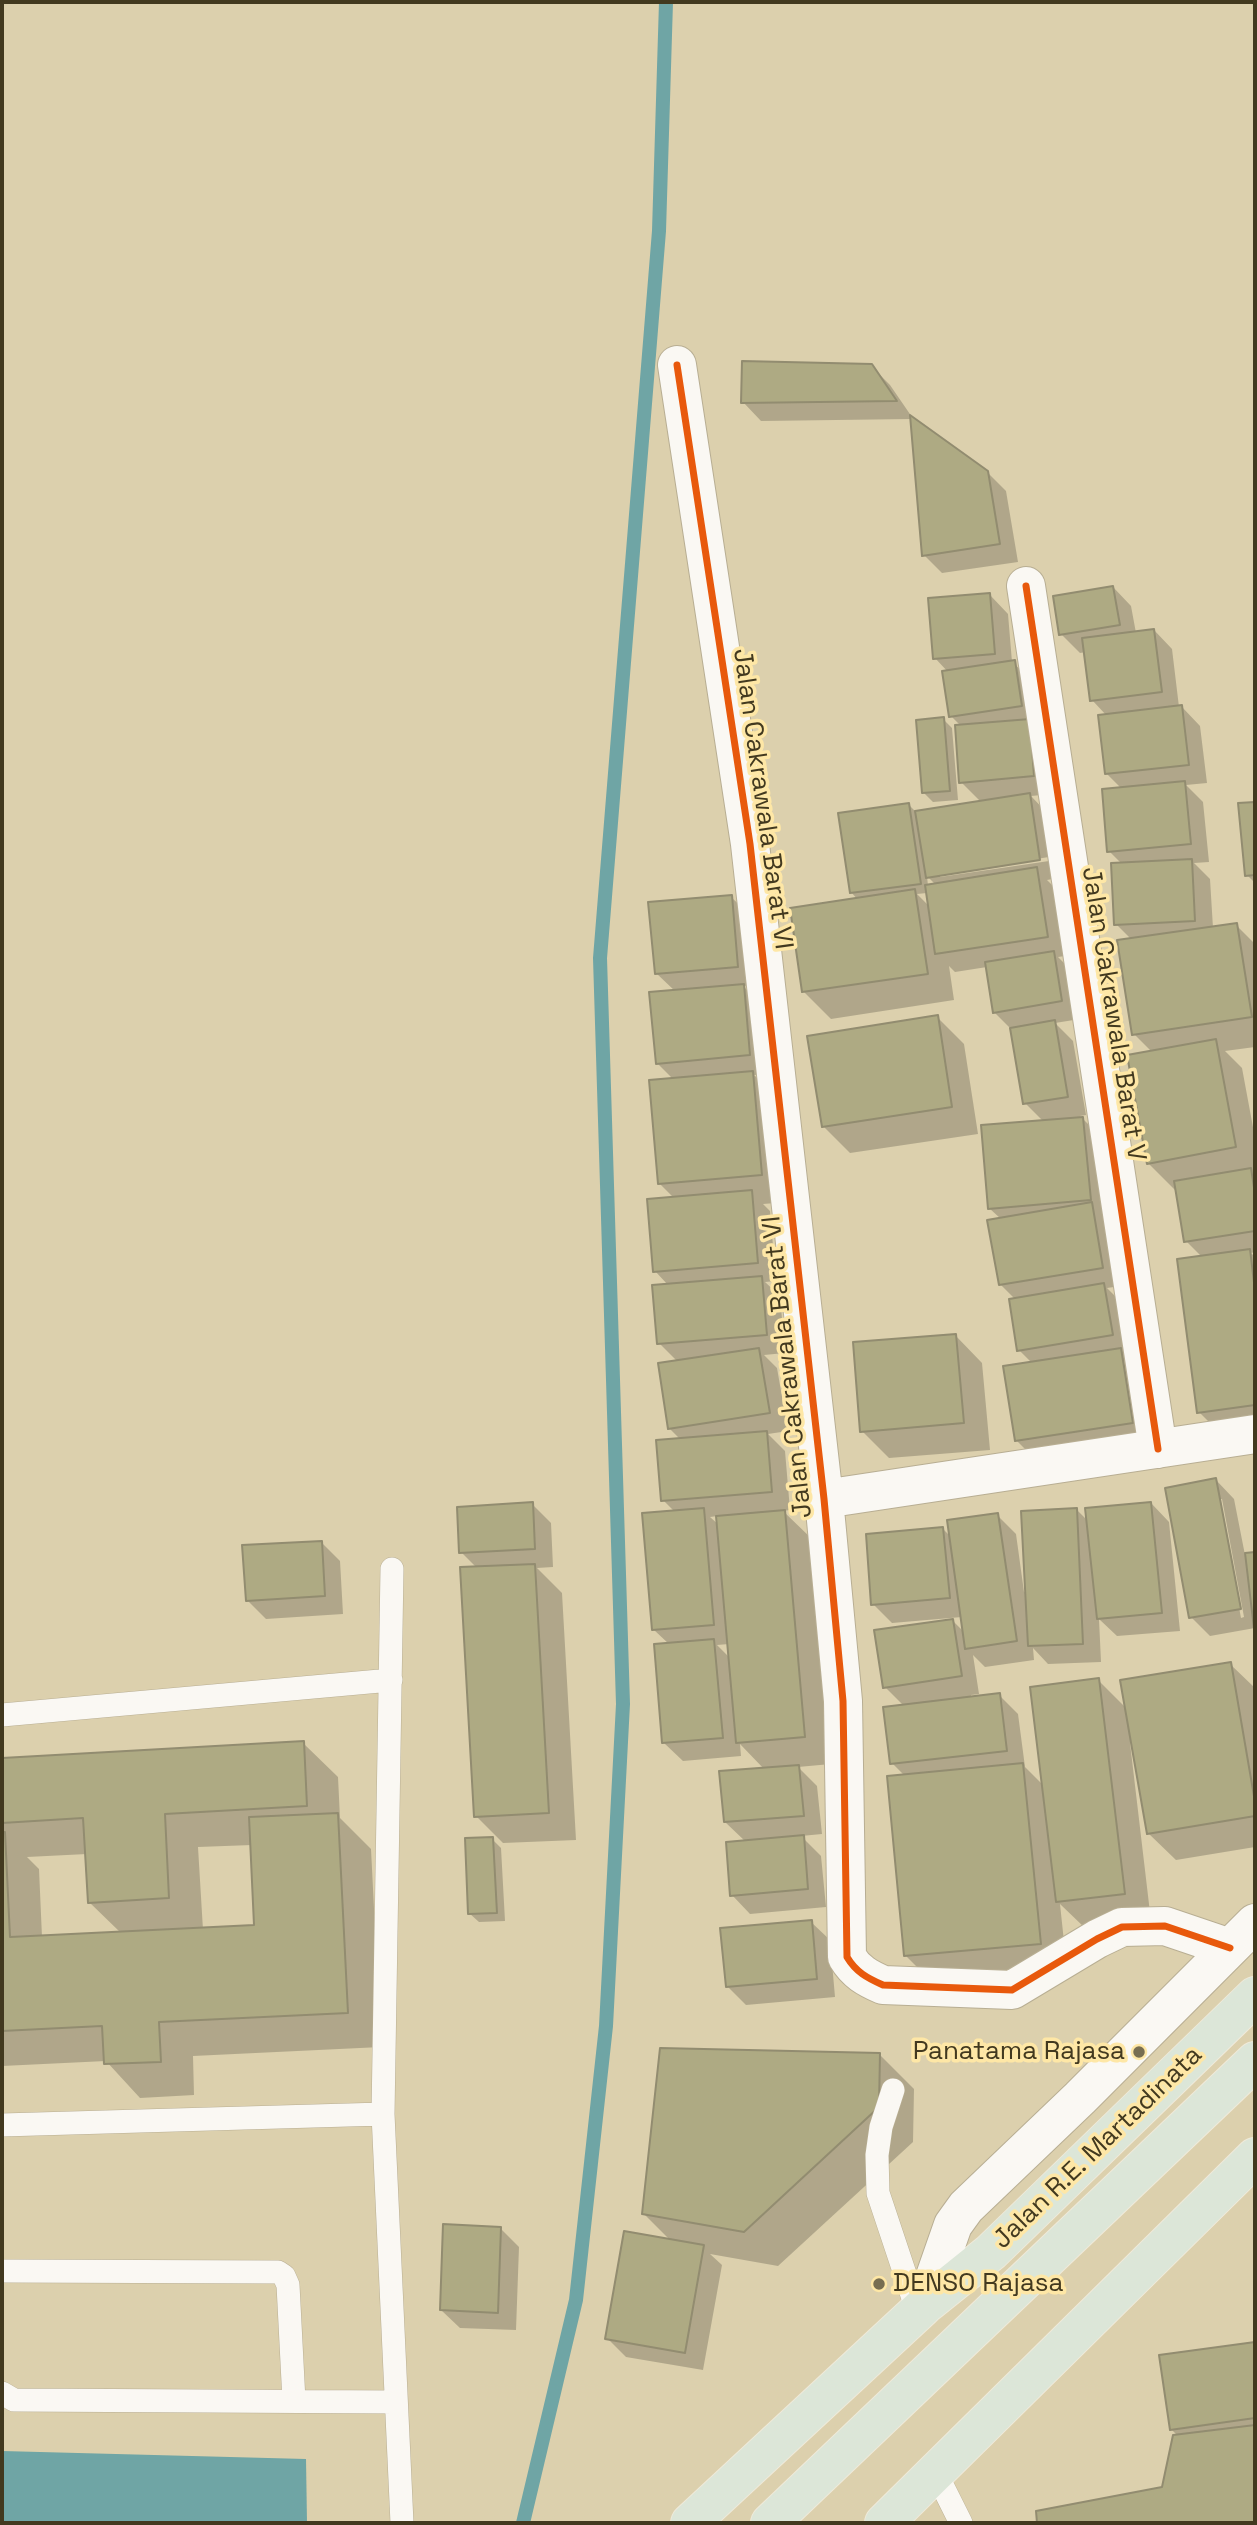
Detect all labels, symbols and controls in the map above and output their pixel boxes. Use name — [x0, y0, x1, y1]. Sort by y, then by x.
street label: Jalan Cakrawala Barat VI — [725, 646, 799, 952]
street label: Jalan Cakrawala Barat V — [1074, 865, 1152, 1163]
street label: Jalan Cakrawala Barat VI — [757, 1214, 819, 1520]
place label: Panatama Rajasa — [913, 2036, 1125, 2068]
street label: Jalan R.E. Martadinata — [987, 2040, 1209, 2256]
marker: Panatama Rajasa — [1131, 2044, 1147, 2060]
place label: DENSO Rajasa — [893, 2268, 1063, 2300]
marker: DENSO Rajasa — [871, 2276, 887, 2292]

